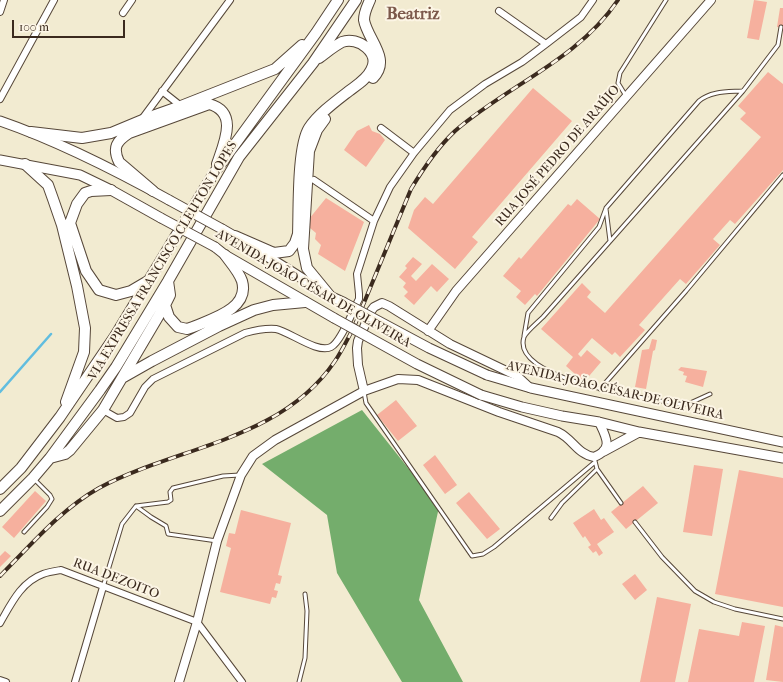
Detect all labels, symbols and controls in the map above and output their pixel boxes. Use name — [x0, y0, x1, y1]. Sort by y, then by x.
district label: Beatriz — [386, 5, 440, 25]
scale bar — [14, 12, 127, 38]
text: 100 m — [19, 20, 49, 34]
street label: RUA JOSÉ PEDRO DE ARAÚJO — [492, 82, 624, 230]
street label: VIA EXPRESSA FRANCISCO CLEUTON LOPES — [85, 139, 241, 383]
street label: AVENIDA JOÃO CÉSAR DE OLIVEIRA — [213, 227, 413, 351]
street label: AVENIDA JOÃO CÉSAR DE OLIVEIRA — [505, 358, 725, 424]
street label: RUA DEZOITO — [71, 555, 161, 603]

